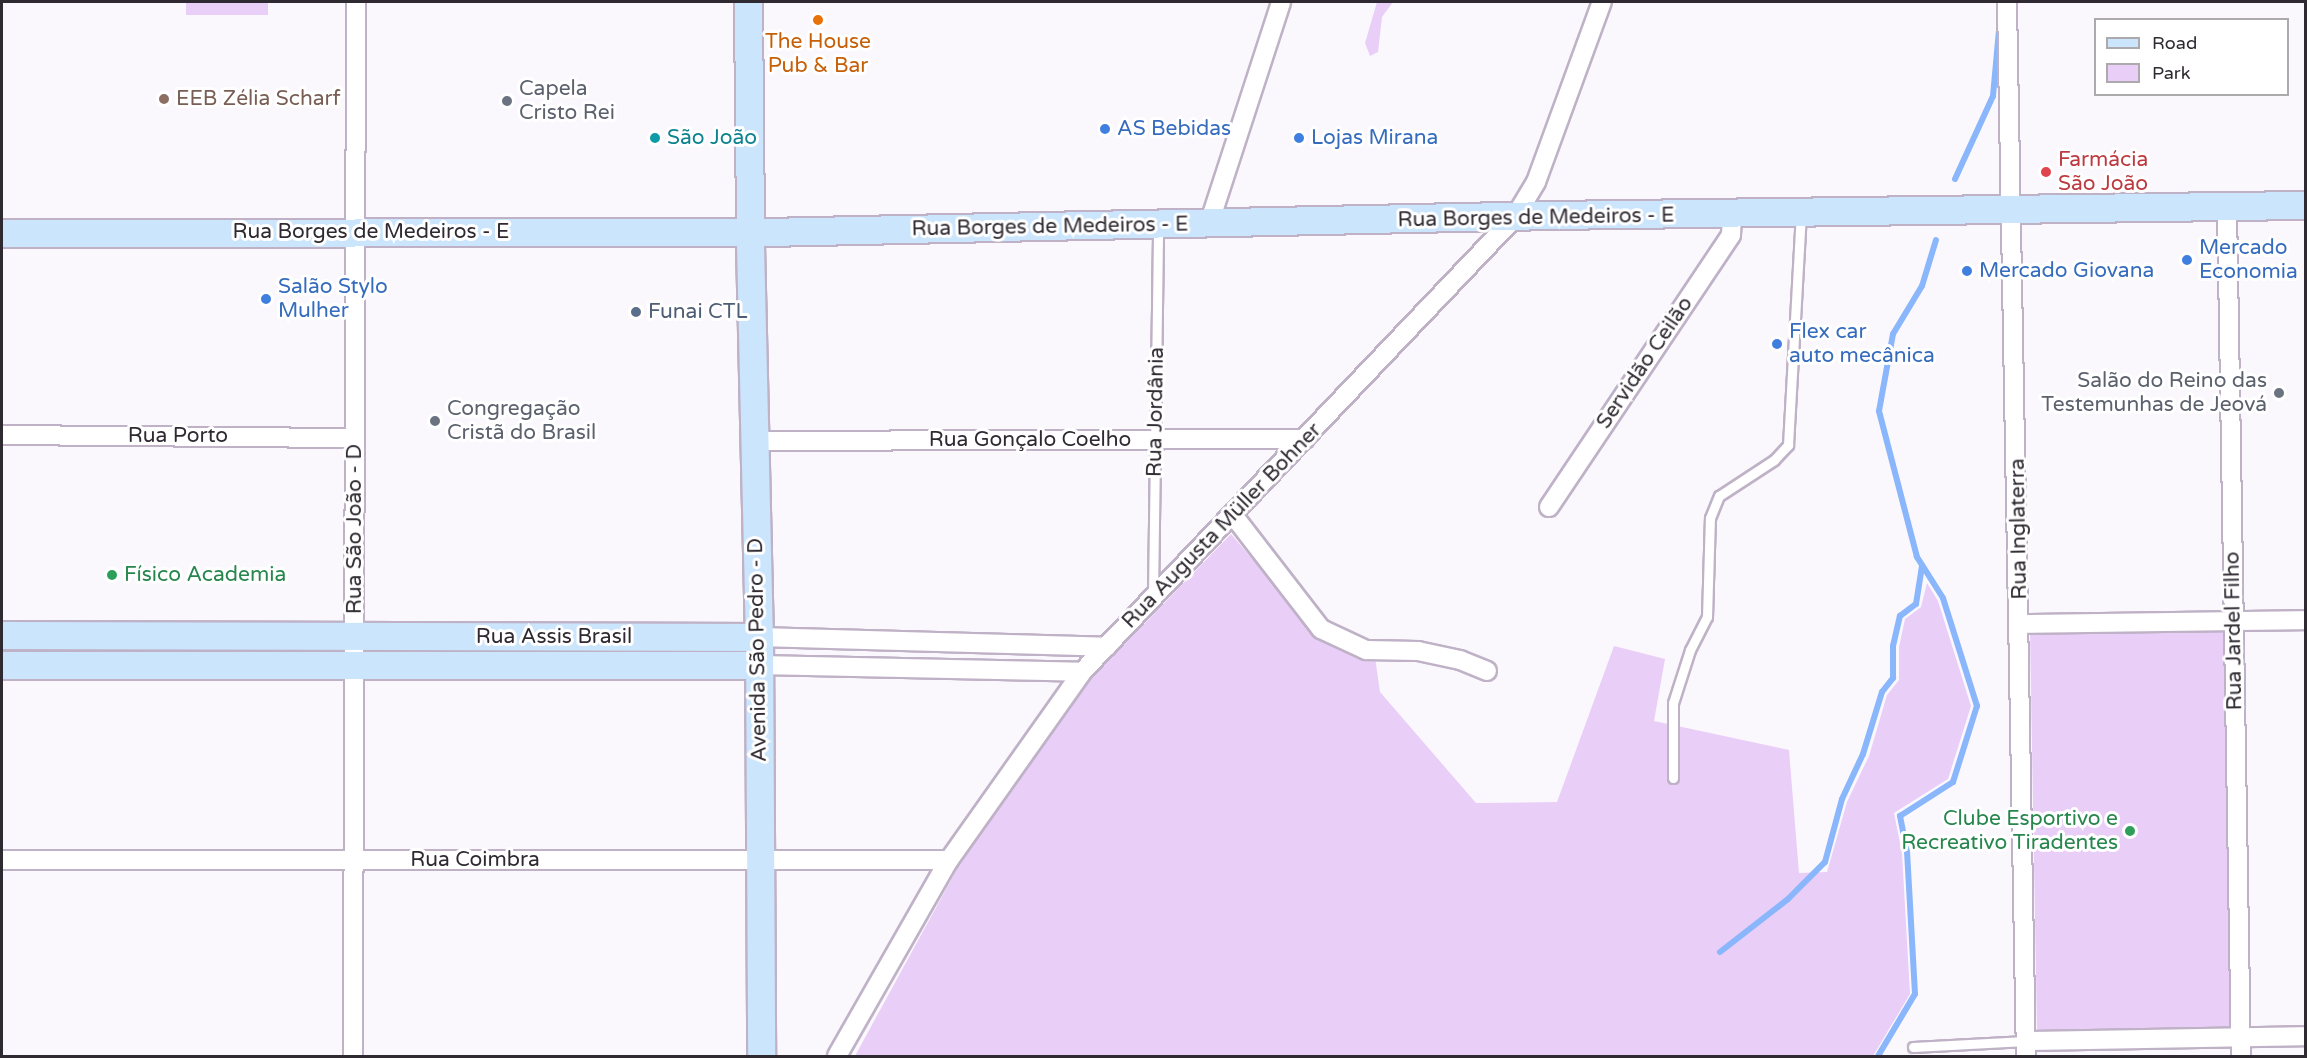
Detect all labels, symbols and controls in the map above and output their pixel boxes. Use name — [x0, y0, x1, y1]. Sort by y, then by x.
marker: The House Pub & Bar — [811, 13, 825, 27]
legend — [2094, 18, 2289, 96]
place label: The House Pub & Bar — [765, 29, 871, 79]
text: Road — [2152, 32, 2197, 54]
text: Park — [2152, 62, 2190, 84]
place label: Capela Cristo Rei — [519, 76, 615, 126]
place label: EEB Zélia Scharf — [176, 86, 341, 112]
marker: EEB Zélia Scharf — [157, 92, 171, 106]
marker: Capela Cristo Rei — [500, 94, 514, 108]
place label: AS Bebidas — [1117, 116, 1231, 142]
marker: AS Bebidas — [1098, 122, 1112, 136]
place label: São João — [667, 125, 757, 151]
place label: Lojas Mirana — [1311, 125, 1438, 151]
marker: São João — [648, 131, 662, 145]
marker: Lojas Mirana — [1292, 131, 1306, 145]
place label: Farmácia São João — [2058, 147, 2148, 197]
marker: Farmácia São João — [2039, 165, 2053, 179]
street label: Rua Borges de Medeiros - E — [1397, 203, 1675, 233]
street label: Rua Borges de Medeiros - E — [911, 212, 1189, 242]
street label: Rua Borges de Medeiros - E — [233, 219, 509, 245]
place label: Mercado Economia — [2199, 235, 2298, 285]
marker: Mercado Economia — [2180, 253, 2194, 267]
place label: Mercado Giovana — [1979, 258, 2154, 284]
marker: Mercado Giovana — [1960, 264, 1974, 278]
place label: Salão Stylo Mulher — [278, 274, 388, 324]
marker: Salão Stylo Mulher — [259, 292, 273, 306]
street label: Servidão Ceilão — [1592, 292, 1698, 434]
place label: Funai CTL — [648, 299, 748, 325]
marker: Funai CTL — [629, 305, 643, 319]
place label: Flex car auto mecânica — [1789, 319, 1935, 369]
marker: Flex car auto mecânica — [1770, 337, 1784, 351]
street label: Rua Jordânia — [1142, 347, 1170, 477]
place label: Salão do Reino das Testemunhas de Jeová — [2041, 368, 2267, 418]
marker: Salão do Reino das Testemunhas de Jeová — [2272, 386, 2286, 400]
place label: Congregação Cristã do Brasil — [447, 396, 596, 446]
marker: Congregação Cristã do Brasil — [428, 414, 442, 428]
street label: Rua Augusta Müller Bohner — [1117, 418, 1327, 634]
street label: Rua Porto — [128, 423, 228, 449]
street label: Rua Gonçalo Coelho — [929, 427, 1131, 453]
street label: Rua São João - D — [342, 444, 368, 614]
street label: Rua Inglaterra — [2005, 458, 2033, 600]
street label: Avenida São Pedro - D — [743, 538, 773, 762]
street label: Rua Jardel Filho — [2220, 551, 2248, 711]
place label: Físico Academia — [124, 562, 286, 588]
marker: Físico Academia — [105, 568, 119, 582]
street label: Rua Assis Brasil — [476, 624, 632, 650]
place label: Clube Esportivo e Recreativo Tiradentes — [1901, 806, 2118, 856]
marker: Clube Esportivo e Recreativo Tiradentes — [2123, 824, 2137, 838]
street label: Rua Coimbra — [410, 847, 540, 873]

